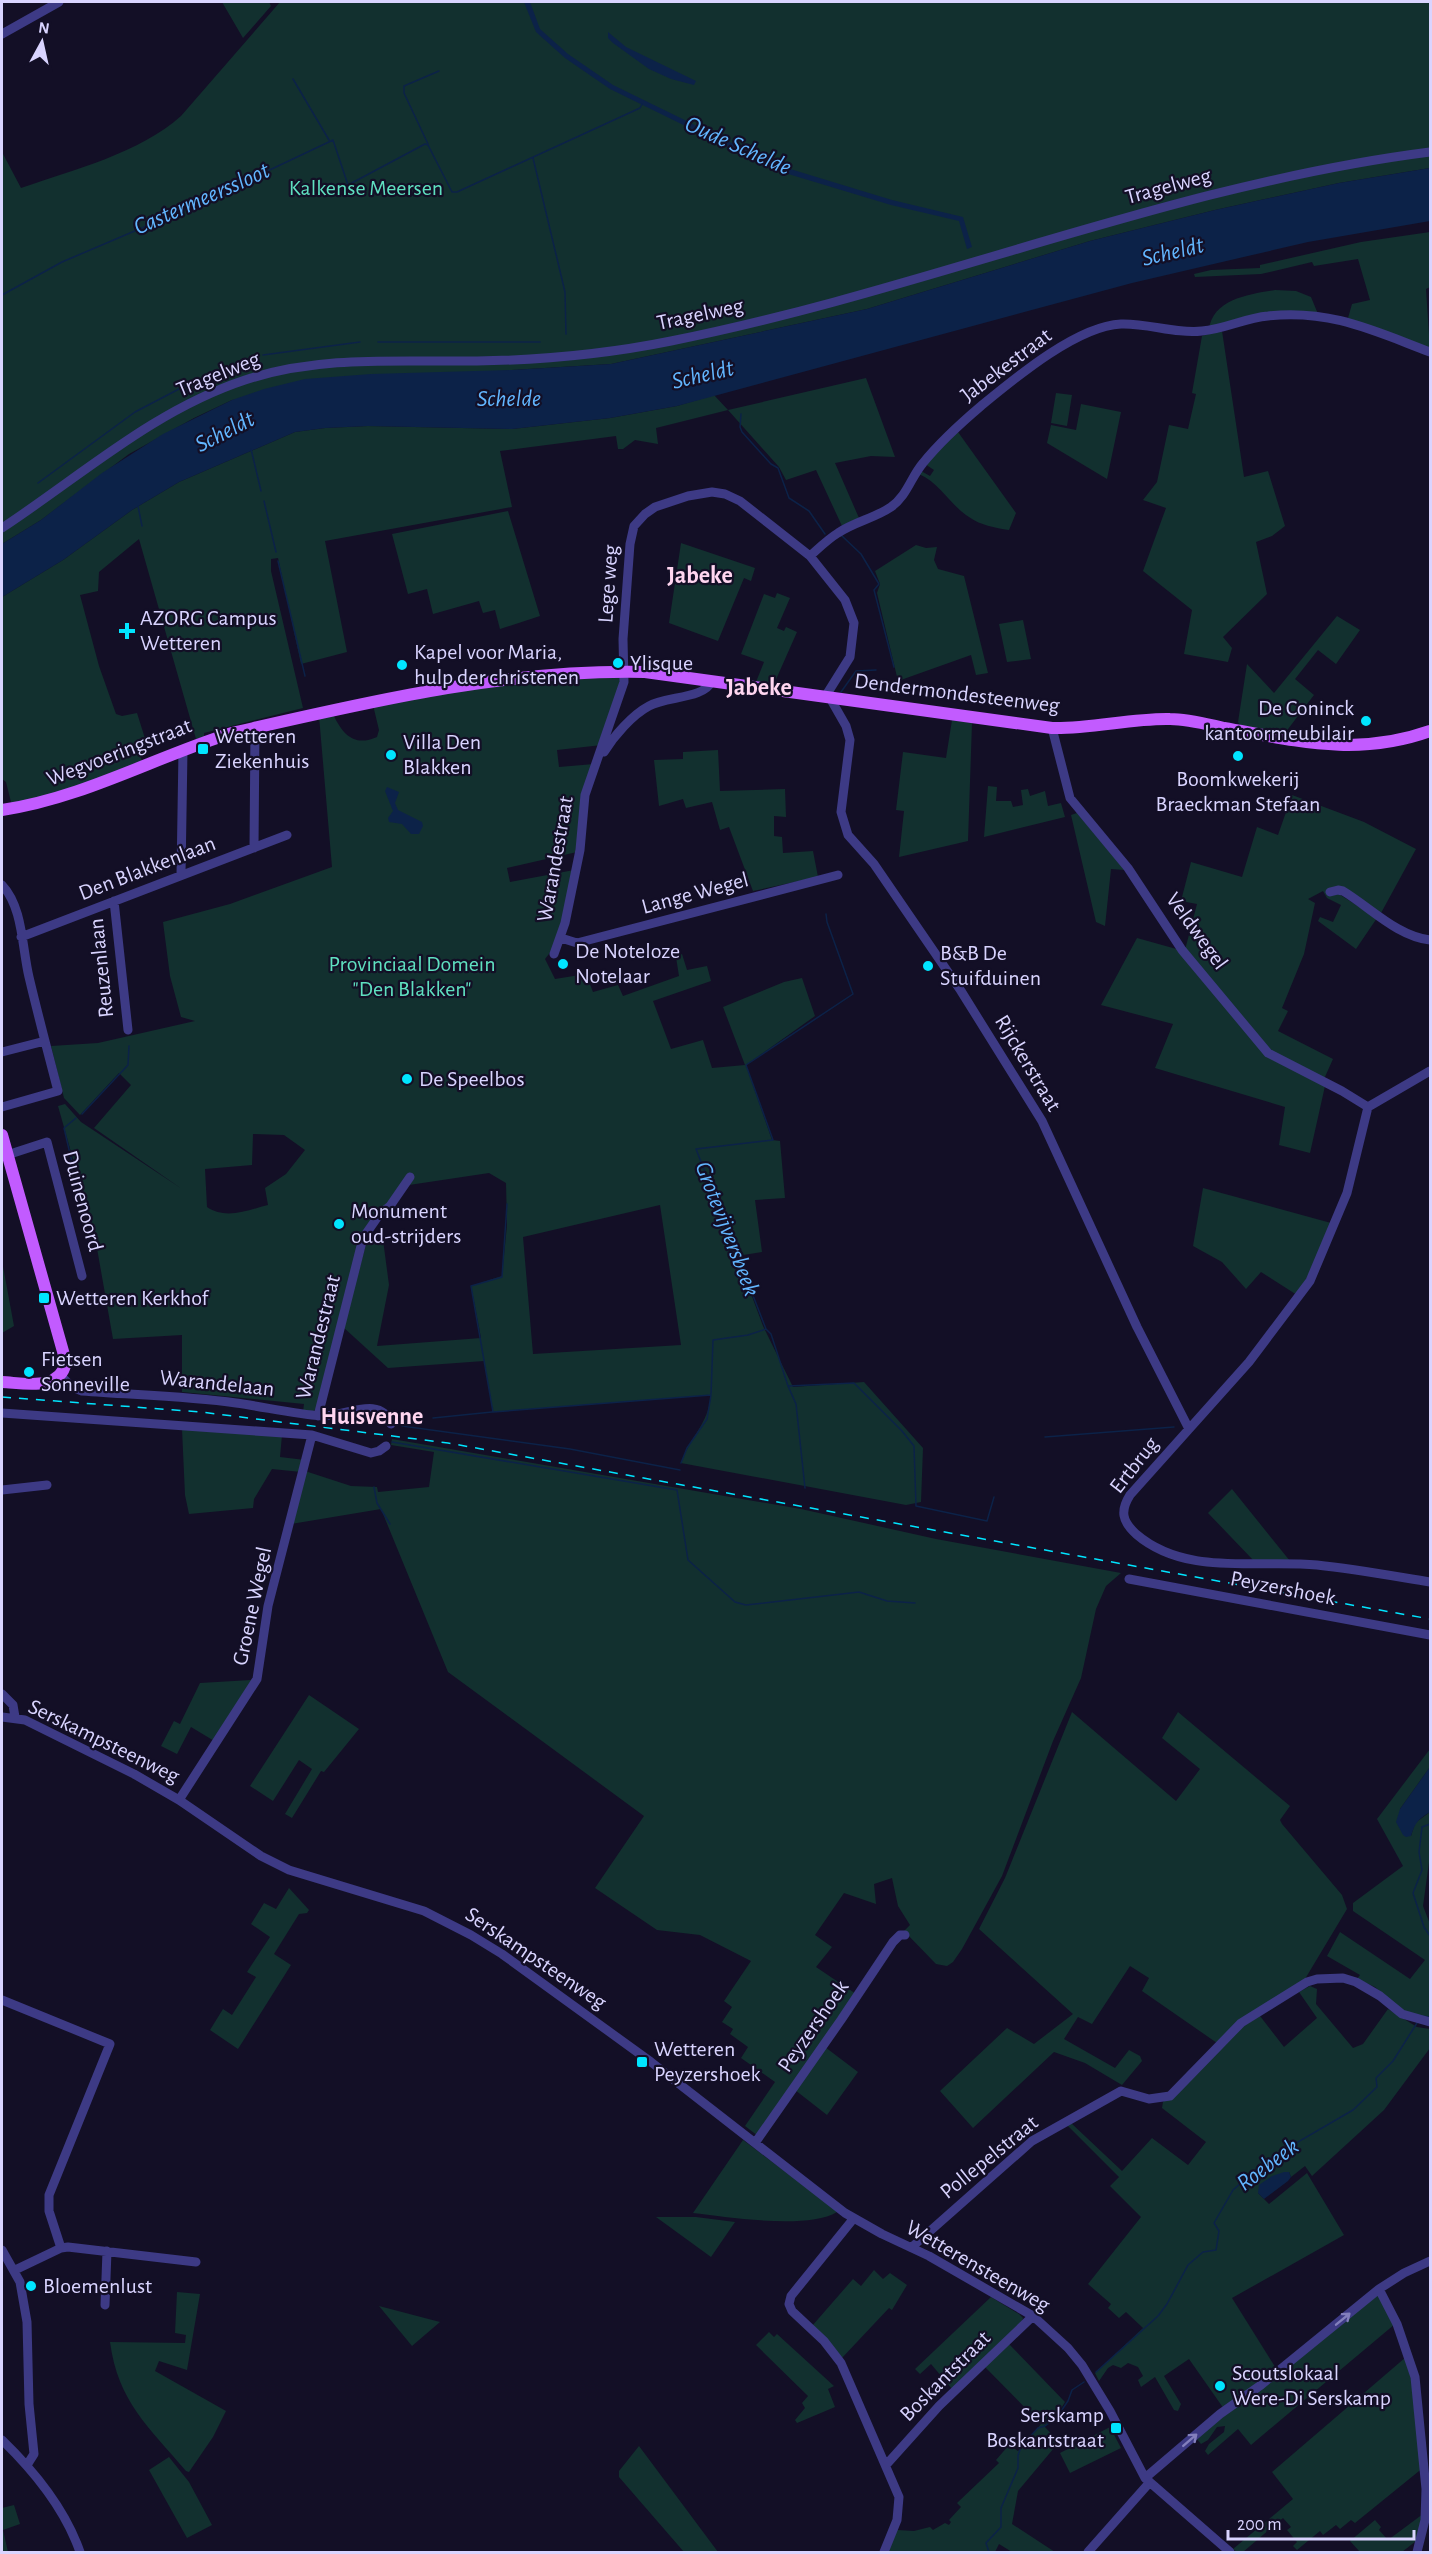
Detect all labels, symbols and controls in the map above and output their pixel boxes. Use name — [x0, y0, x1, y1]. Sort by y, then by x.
north arrow — [12, 12, 72, 72]
text: N — [37, 19, 51, 37]
water label: Oude Schelde — [681, 112, 795, 180]
water label: Castermeerssloot — [130, 158, 274, 240]
street label: Tragelweg — [1123, 164, 1214, 208]
park label: Kalkense Meersen — [289, 177, 443, 199]
water label: Scheldt — [1140, 233, 1207, 271]
street label: Tragelweg — [655, 294, 746, 334]
street label: Jabekestraat — [957, 324, 1055, 406]
street label: Tragelweg — [173, 347, 263, 401]
water label: Scheldt — [670, 356, 737, 394]
water label: Schelde — [477, 387, 541, 411]
water label: Scheldt — [191, 407, 259, 457]
street label: Lege weg — [594, 544, 622, 624]
district label: Jabeke — [667, 564, 733, 588]
place label: AZORG Campus Wetteren — [140, 607, 277, 654]
marker: AZORG Campus Wetteren — [118, 622, 136, 640]
place label: Kapel voor Maria, hulp der christenen — [414, 641, 579, 688]
place label: Ylisque — [630, 652, 693, 674]
marker: Ylisque — [611, 656, 625, 670]
marker: Kapel voor Maria, hulp der christenen — [395, 658, 409, 672]
street label: Dendermondesteenweg — [853, 669, 1061, 717]
district label: Jabeke — [726, 676, 792, 700]
place label: De Coninck kantoormeubilair — [1204, 697, 1354, 744]
street label: Wegvoeringstraat — [44, 714, 194, 790]
marker: De Coninck kantoormeubilair — [1359, 714, 1373, 728]
place label: Wetteren Ziekenhuis — [215, 725, 309, 772]
place label: Villa Den Blakken — [403, 731, 481, 778]
marker: Wetteren Ziekenhuis — [196, 742, 210, 756]
marker: Villa Den Blakken — [384, 748, 398, 762]
marker: Boomkwekerij Braeckman Stefaan — [1231, 749, 1245, 763]
place label: Boomkwekerij Braeckman Stefaan — [1156, 768, 1320, 815]
street label: Warandestraat — [533, 794, 577, 924]
street label: Den Blakkenlaan — [75, 832, 219, 904]
street label: Lange Wegel — [639, 868, 751, 918]
street label: Veldwegel — [1162, 888, 1232, 974]
street label: Reuzenlaan — [85, 917, 117, 1019]
place label: De Noteloze Notelaar — [575, 940, 680, 987]
place label: B&B De Stuifduinen — [940, 942, 1041, 989]
park label: Provinciaal Domein "Den Blakken" — [328, 953, 496, 1000]
marker: De Noteloze Notelaar — [556, 957, 570, 971]
marker: B&B De Stuifduinen — [921, 959, 935, 973]
street label: Rijckerstraat — [991, 1011, 1065, 1115]
place label: De Speelbos — [419, 1068, 525, 1090]
marker: De Speelbos — [400, 1072, 414, 1086]
street label: Duinenoord — [59, 1148, 107, 1254]
water label: Grotevijversbeek — [690, 1158, 764, 1300]
place label: Monument oud-strijders — [351, 1200, 461, 1247]
marker: Monument oud-strijders — [332, 1217, 346, 1231]
street label: Warandestraat — [292, 1272, 344, 1402]
place label: Wetteren Kerkhof — [56, 1287, 210, 1309]
marker: Wetteren Kerkhof — [37, 1291, 51, 1305]
place label: Fietsen Sonneville — [41, 1348, 130, 1395]
marker: Fietsen Sonneville — [22, 1365, 36, 1379]
street label: Warandelaan — [159, 1366, 275, 1400]
district label: Huisvenne — [321, 1405, 423, 1429]
street label: Ertbrug — [1105, 1433, 1163, 1497]
street label: Groene Wegel — [229, 1545, 275, 1667]
street label: Peyzershoek — [1229, 1567, 1337, 1609]
street label: Serskampsteenweg — [25, 1695, 183, 1787]
street label: Serskampsteenweg — [461, 1903, 611, 2013]
street label: Peyzershoek — [773, 1976, 853, 2076]
place label: Wetteren Peyzershoek — [654, 2038, 761, 2085]
marker: Wetteren Peyzershoek — [635, 2055, 649, 2069]
street label: Pollepelstraat — [936, 2111, 1042, 2203]
water label: Roebeek — [1233, 2134, 1303, 2196]
street label: Wetterensteenweg — [902, 2216, 1054, 2316]
place label: Bloemenlust — [43, 2275, 152, 2297]
marker: Bloemenlust — [24, 2279, 38, 2293]
one-way arrow — [1334, 2313, 1350, 2326]
street label: Boskantstraat — [896, 2327, 994, 2425]
place label: Scoutslokaal Were-Di Serskamp — [1232, 2362, 1391, 2409]
marker: Scoutslokaal Were-Di Serskamp — [1213, 2379, 1227, 2393]
place label: Serskamp Boskantstraat — [986, 2404, 1104, 2451]
marker: Serskamp Boskantstraat — [1109, 2421, 1123, 2435]
one-way arrow — [1182, 2433, 1197, 2447]
scale bar — [1228, 2503, 1414, 2541]
text: 200 m — [1237, 2516, 1282, 2534]

